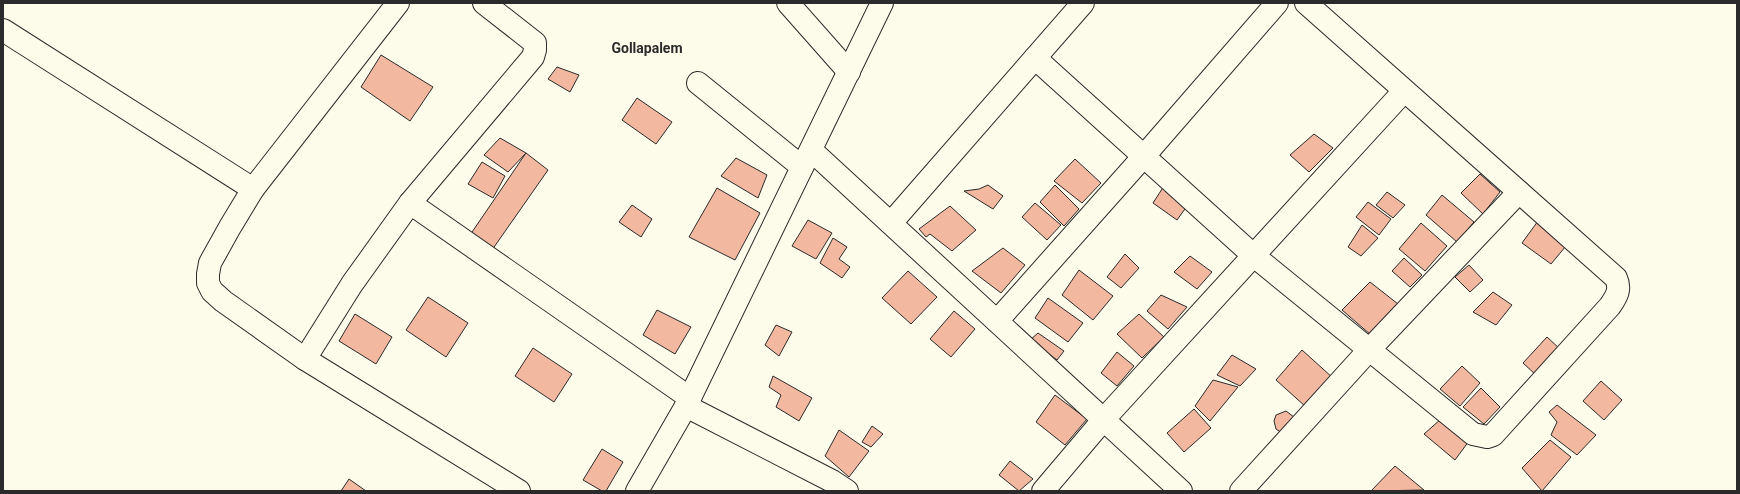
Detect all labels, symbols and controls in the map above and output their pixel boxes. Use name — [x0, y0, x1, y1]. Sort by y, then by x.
district label: Gollapalem — [611, 40, 683, 56]

